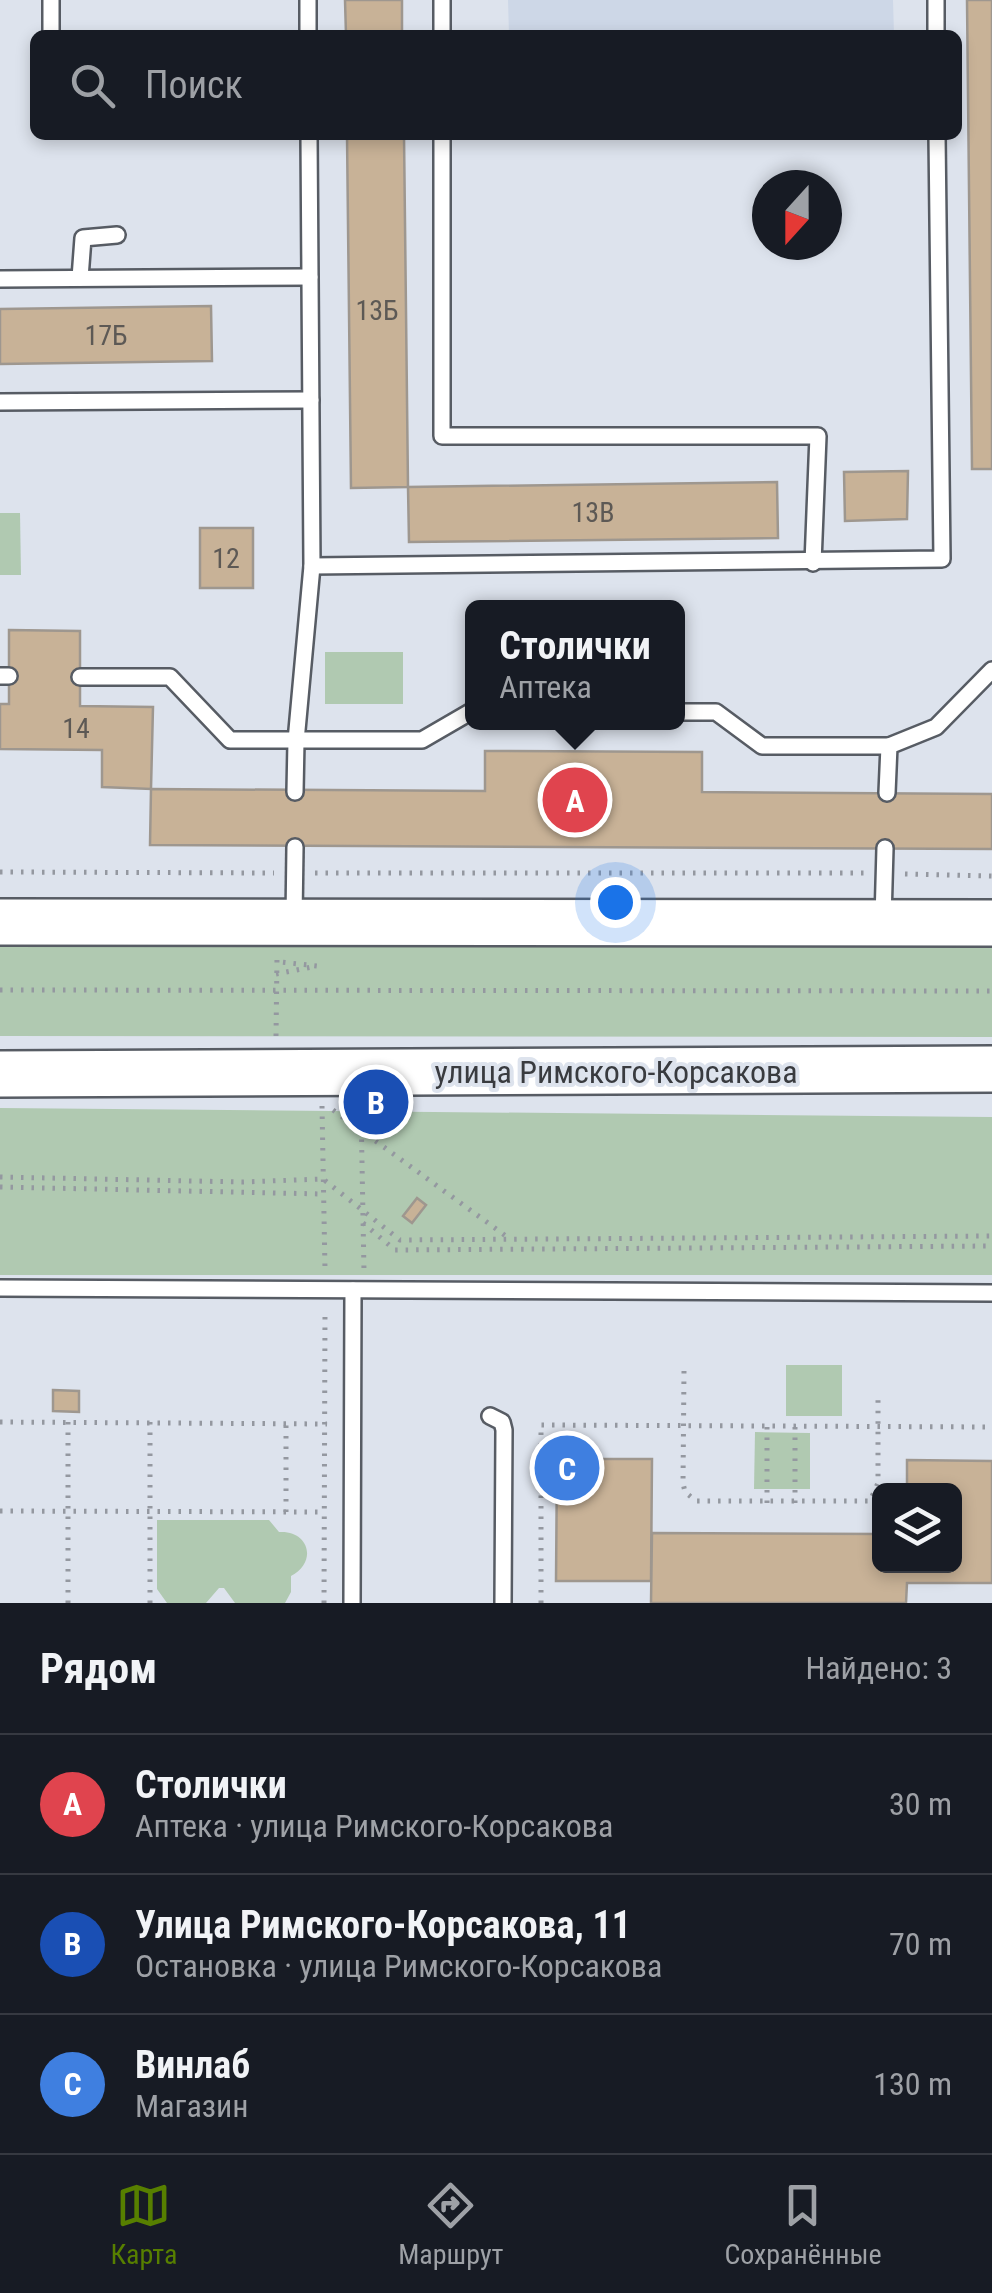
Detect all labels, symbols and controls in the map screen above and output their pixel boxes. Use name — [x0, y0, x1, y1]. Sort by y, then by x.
search box — [30, 30, 962, 140]
icon: search — [65, 58, 120, 113]
text: Поиск — [145, 63, 243, 107]
north arrow — [752, 170, 842, 260]
house number: 13Б — [355, 294, 399, 327]
house number: 17Б — [84, 319, 128, 352]
house number: 13В — [572, 496, 614, 529]
house number: 12 — [212, 542, 240, 575]
popup — [465, 600, 685, 730]
text: Столички — [499, 624, 651, 668]
text: Аптека — [499, 668, 592, 706]
house number: 14 — [62, 712, 90, 745]
pin: A — [542, 762, 608, 838]
your location — [590, 877, 641, 928]
street label: улица Римского-Корсакова — [435, 1053, 797, 1091]
pin: B — [344, 1064, 408, 1140]
pin: C — [534, 1430, 600, 1506]
map controls — [872, 1483, 962, 1573]
button: layers — [872, 1483, 962, 1573]
text: Рядом — [40, 1644, 157, 1693]
text: Найдено: 3 — [805, 1649, 952, 1687]
text: Столички — [135, 1763, 287, 1807]
text: A — [63, 1785, 82, 1823]
text: 30 m — [889, 1785, 952, 1823]
text: Аптека · улица Римского-Корсакова — [135, 1807, 613, 1845]
text: Улица Римского-Корсакова, 11 — [135, 1903, 631, 1947]
text: B — [64, 1925, 81, 1963]
text: 70 m — [889, 1925, 952, 1963]
text: Остановка · улица Римского-Корсакова — [135, 1947, 662, 1985]
text: Винлаб — [135, 2043, 250, 2087]
text: C — [63, 2065, 82, 2103]
text: 130 m — [873, 2065, 952, 2103]
text: Магазин — [135, 2087, 249, 2125]
tab: Карта — [110, 2178, 177, 2271]
tab: Маршрут — [398, 2178, 504, 2271]
tab: Сохранённые — [724, 2178, 882, 2271]

